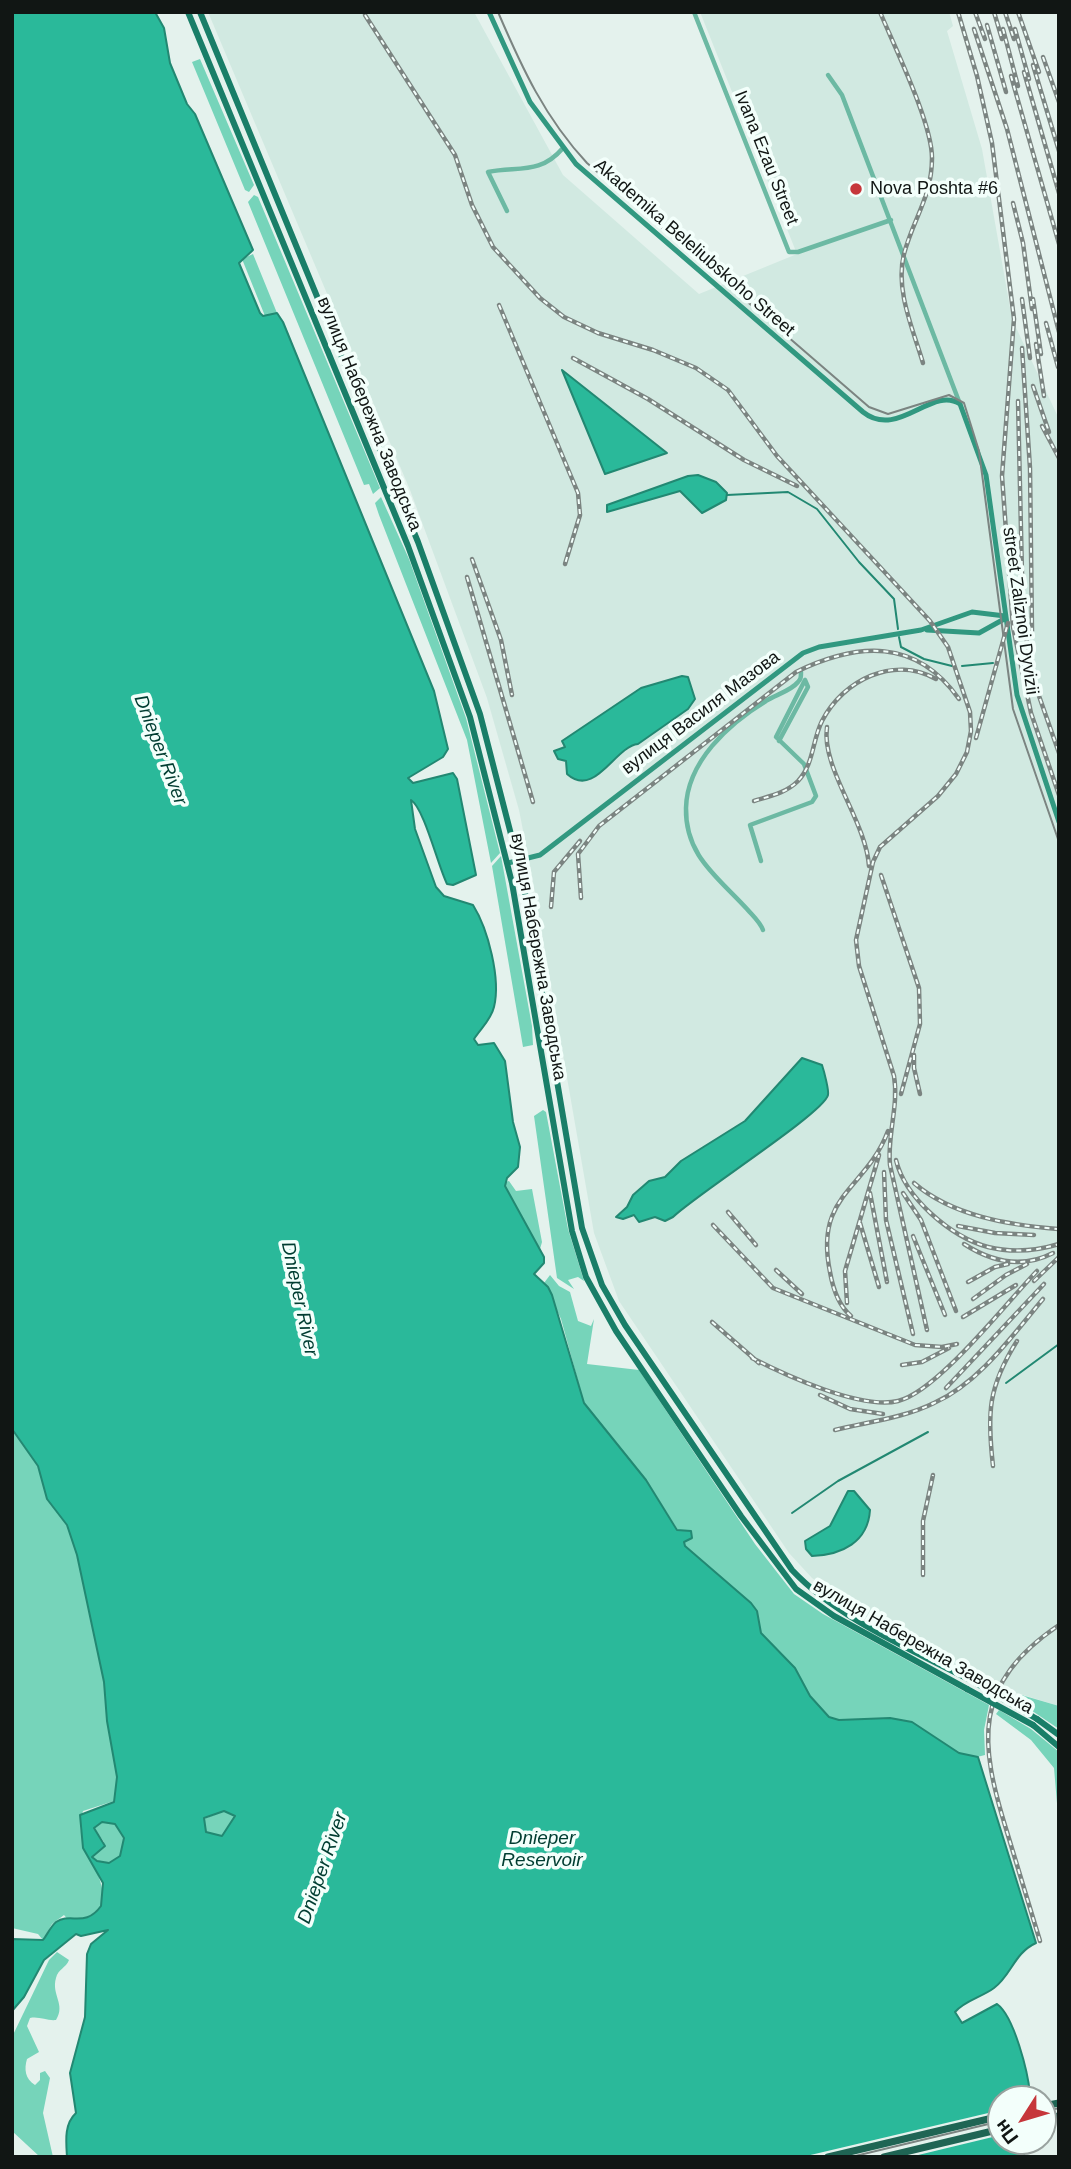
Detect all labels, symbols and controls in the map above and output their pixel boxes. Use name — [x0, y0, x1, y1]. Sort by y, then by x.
street label: Ivana Ezau Street — [729, 88, 803, 228]
street label: Akademika Beleliubskoho Street — [589, 155, 799, 341]
place label: Nova Poshta #6 — [870, 178, 998, 200]
marker: Nova Poshta #6 — [848, 181, 864, 197]
street label: вулиця Набережна Заводська — [312, 294, 426, 534]
street label: street Zaliznoi Dyvizii — [998, 526, 1042, 696]
street label: вулиця Василя Мазова — [618, 647, 784, 779]
water label: Dnieper River — [129, 692, 191, 808]
street label: вулиця Набережна Заводська — [506, 832, 570, 1082]
water label: Dnieper River — [276, 1240, 322, 1358]
street label: вулиця Набережна Заводська — [809, 1575, 1037, 1719]
water label: Dnieper River — [293, 1809, 353, 1927]
water label: Dnieper Reservoir — [501, 1828, 583, 1872]
north arrow — [987, 2085, 1057, 2155]
text: Пн — [990, 2115, 1022, 2148]

